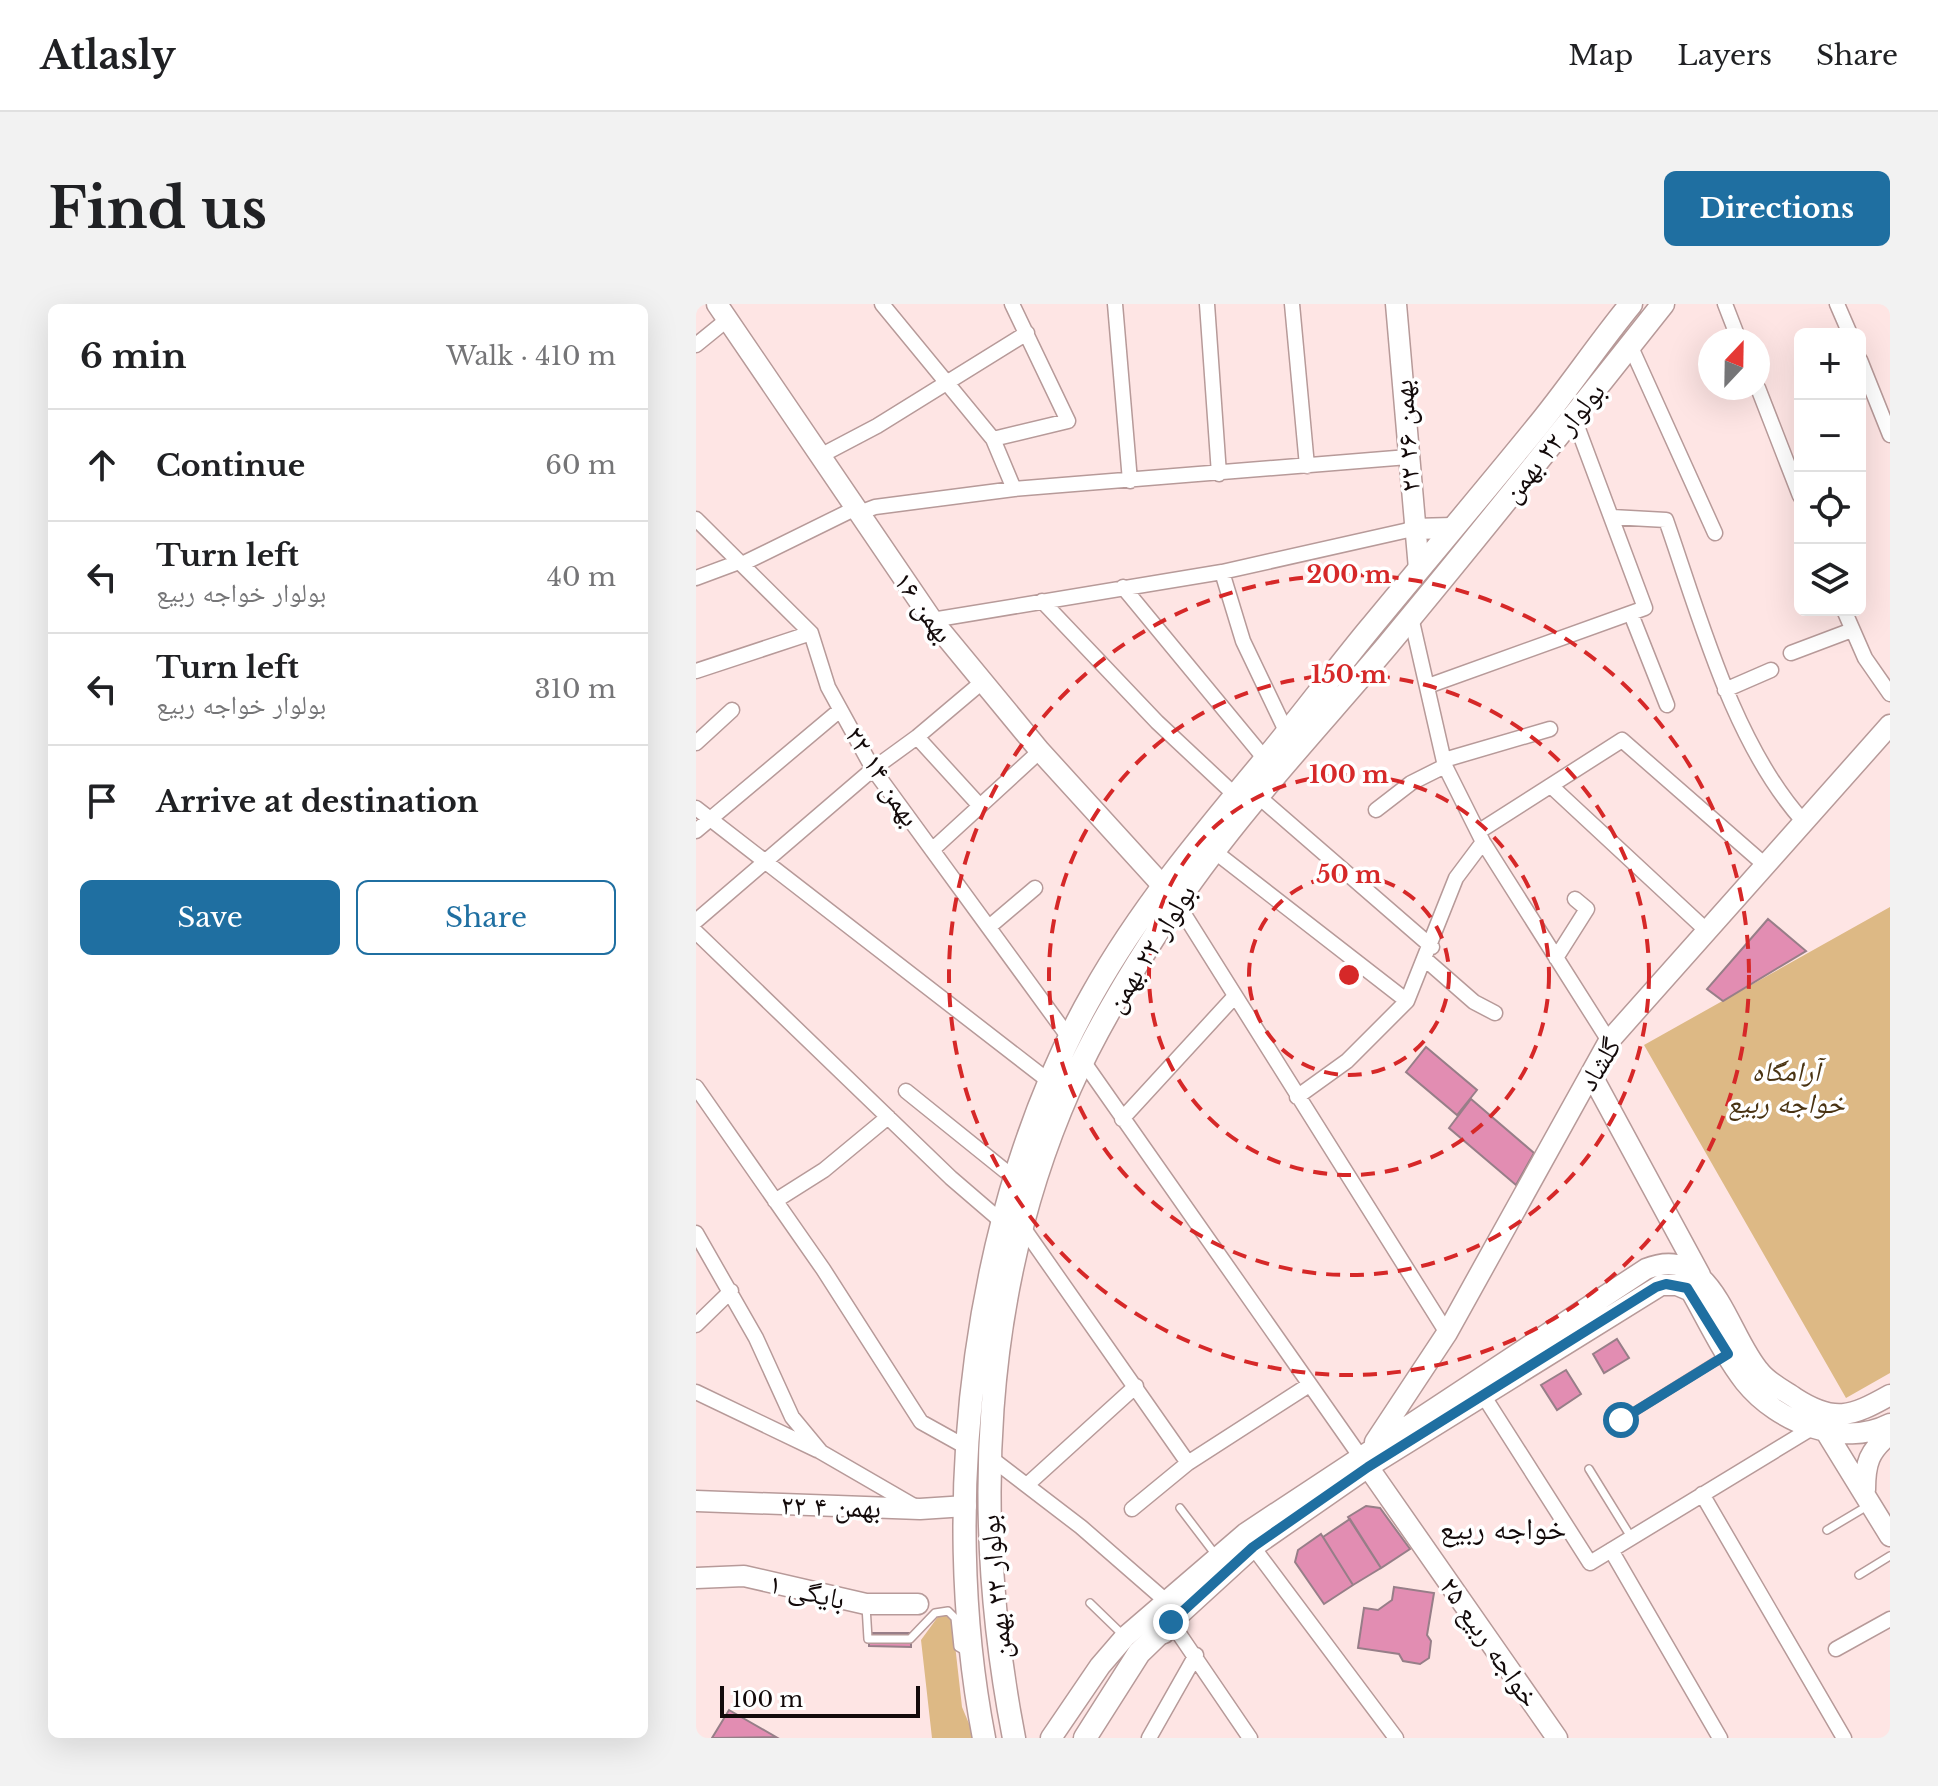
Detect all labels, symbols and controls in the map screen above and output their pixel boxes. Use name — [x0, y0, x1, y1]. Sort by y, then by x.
text: Atlasly — [40, 32, 175, 79]
text: Map — [1568, 38, 1633, 73]
text: Layers — [1677, 38, 1772, 73]
text: Share — [1816, 38, 1898, 73]
button: Directions — [1664, 171, 1890, 246]
text: Find us — [48, 174, 267, 243]
north arrow — [1698, 328, 1770, 400]
map controls — [1794, 328, 1866, 616]
button: + — [1794, 328, 1866, 400]
text: 6 min — [80, 335, 187, 377]
text: Walk · 410 m — [446, 340, 616, 372]
street label: بولوار ۲۲ بهمن — [1494, 375, 1613, 510]
street label: ۲۲ بهمن ۲۶ — [1385, 379, 1428, 493]
button: − — [1794, 400, 1866, 472]
icon: ahead — [80, 443, 124, 487]
text: Continue — [156, 447, 305, 484]
text: 60 m — [545, 449, 616, 481]
button: locate — [1794, 472, 1866, 544]
text: Turn left — [156, 537, 299, 574]
button: layers — [1794, 544, 1866, 616]
icon: left — [80, 555, 124, 599]
text: 200 m — [1307, 560, 1392, 589]
text: 40 m — [547, 561, 616, 593]
street label: بهمن ۱۶ — [886, 565, 961, 650]
text: بولوار خواجه ربیع — [156, 577, 326, 609]
text: Turn left — [156, 649, 299, 686]
text: 150 m — [1311, 660, 1387, 689]
icon: left — [80, 667, 124, 711]
text: 310 m — [534, 673, 616, 705]
text: بولوار خواجه ربیع — [156, 689, 326, 721]
street label: ۲۲ بهمن ۱۴ — [837, 719, 928, 833]
text: 100 m — [1309, 760, 1389, 789]
icon: arrive — [80, 779, 124, 823]
text: Arrive at destination — [156, 783, 479, 820]
text: 50 m — [1316, 860, 1382, 889]
street label: بولوار ۲۲ بهمن — [1097, 878, 1204, 1019]
button: Save — [80, 880, 340, 955]
button: Share — [356, 880, 616, 955]
centre of rings — [1335, 961, 1363, 989]
street label: گلشاد — [1570, 1031, 1629, 1097]
park label: آرامگاه خواجه ربیع — [1727, 1054, 1846, 1122]
route start — [1603, 1402, 1639, 1438]
street label: ۲۲ بهمن ۴ — [780, 1487, 882, 1526]
district label: خواجه ربیع — [1440, 1510, 1566, 1548]
street label: بولوار ۲۲ بهمن — [972, 1513, 1019, 1661]
street label: بایگی ۱ — [765, 1566, 848, 1617]
street label: خواجه ربیع ۲۵ — [1432, 1570, 1547, 1714]
route end — [1153, 1604, 1189, 1640]
scale bar — [720, 1682, 920, 1718]
text: 100 m — [732, 1686, 803, 1713]

